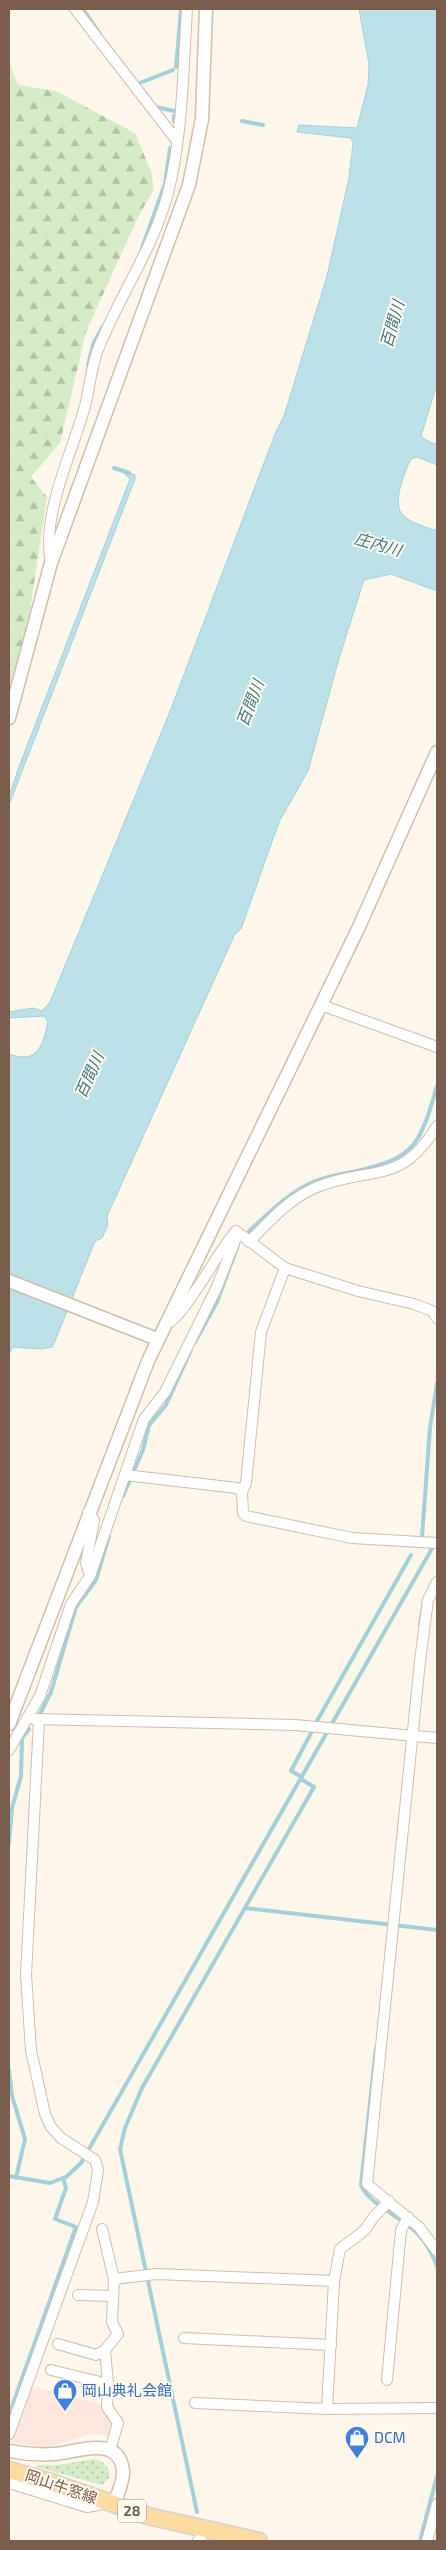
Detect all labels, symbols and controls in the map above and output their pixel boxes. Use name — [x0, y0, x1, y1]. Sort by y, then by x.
water label: 百間川 — [376, 296, 408, 350]
water label: 庄内川 — [352, 528, 406, 560]
water label: 百間川 — [232, 675, 268, 729]
water label: 百間川 — [70, 1047, 108, 1101]
shop icon: 岡山典礼会館 — [52, 2378, 78, 2412]
place label: 岡山典礼会館 — [82, 2381, 172, 2399]
shop icon: DCM — [344, 2425, 370, 2459]
place label: DCM — [374, 2428, 406, 2446]
street label: 岡山牛窓線 — [23, 2465, 100, 2507]
road number: 28 — [118, 2500, 146, 2522]

